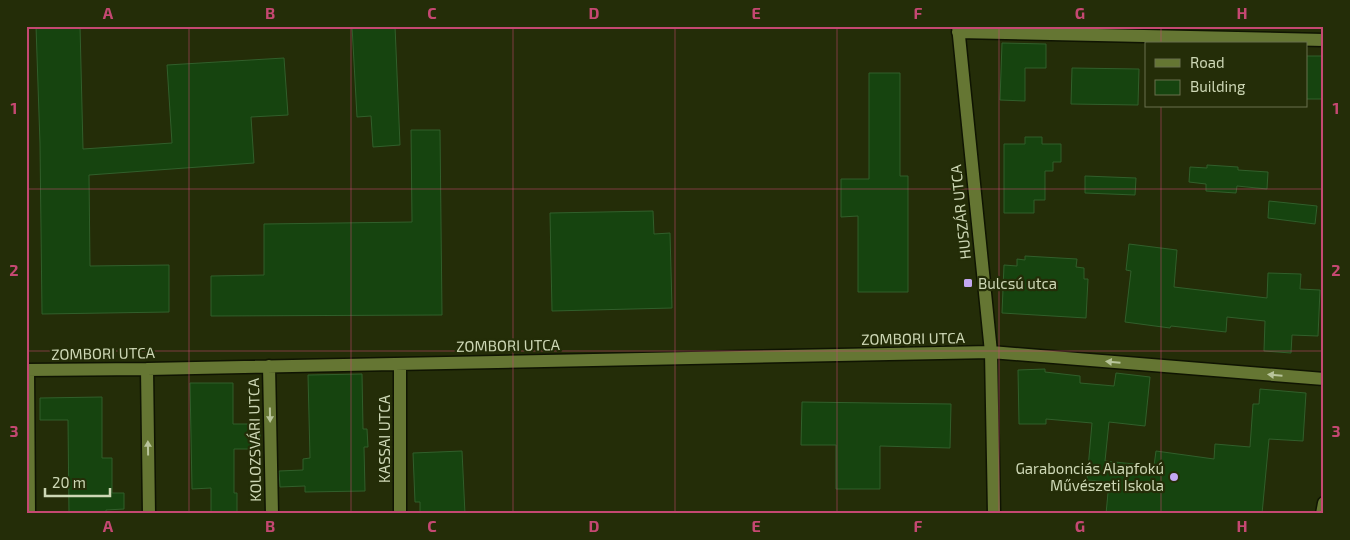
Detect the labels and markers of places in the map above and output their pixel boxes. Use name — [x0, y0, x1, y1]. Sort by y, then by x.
place label: Bulcsú utca — [978, 274, 1057, 292]
marker: Bulcsú utca — [962, 277, 974, 289]
place label: Garabonciás Alapfokú Művészeti Iskola — [1015, 459, 1164, 494]
marker: Garabonciás Alapfokú Művészeti Iskola — [1168, 471, 1180, 483]

